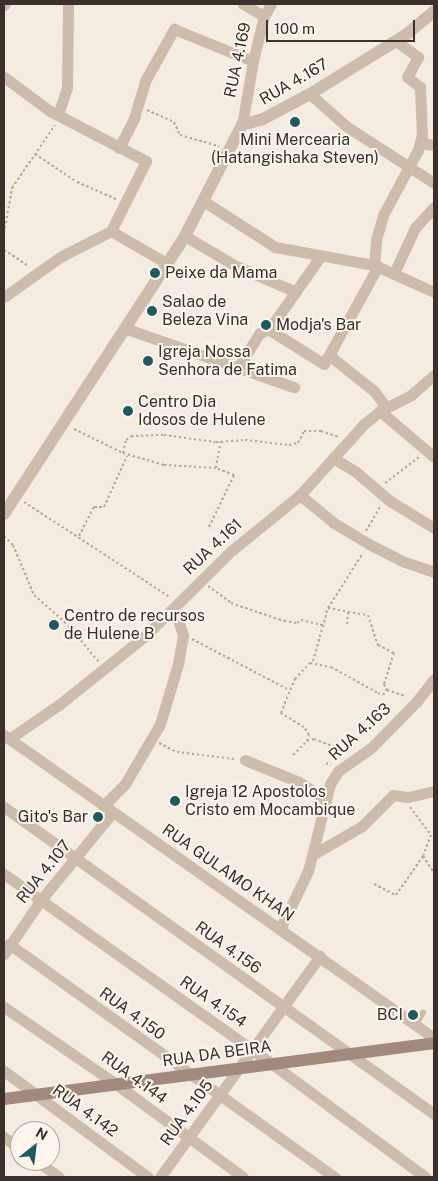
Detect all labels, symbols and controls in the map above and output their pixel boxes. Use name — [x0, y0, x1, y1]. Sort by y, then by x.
scale bar — [268, 10, 417, 42]
text: 100 m — [274, 20, 315, 37]
street label: RUA 4.169 — [221, 21, 255, 99]
street label: RUA 4.167 — [256, 55, 332, 109]
marker: Mini Mercearia (Hatangishaka Steven) — [289, 116, 301, 128]
place label: Mini Mercearia (Hatangishaka Steven) — [211, 130, 379, 168]
place label: Peixe da Mama — [165, 263, 278, 283]
marker: Peixe da Mama — [149, 267, 161, 279]
place label: Salao de Beleza Vina — [162, 292, 249, 330]
marker: Salao de Beleza Vina — [146, 305, 158, 317]
place label: Modja's Bar — [276, 315, 361, 335]
marker: Modja's Bar — [260, 319, 272, 331]
place label: Igreja Nossa Senhora de Fatima — [158, 342, 297, 380]
marker: Igreja Nossa Senhora de Fatima — [142, 355, 154, 367]
place label: Centro Dia Idosos de Hulene — [138, 392, 266, 430]
marker: Centro Dia Idosos de Hulene — [122, 405, 134, 417]
street label: RUA 4.161 — [180, 515, 246, 579]
place label: Centro de recursos de Hulene B — [64, 606, 205, 644]
marker: Centro de recursos de Hulene B — [48, 619, 60, 631]
street label: RUA 4.163 — [325, 699, 395, 765]
place label: Igreja 12 Apostolos Cristo em Mocambique — [185, 782, 356, 820]
marker: Igreja 12 Apostolos Cristo em Mocambique — [169, 795, 181, 807]
place label: Gito's Bar — [18, 807, 88, 827]
marker: Gito's Bar — [92, 811, 104, 823]
street label: RUA GULAMO KHAN — [158, 820, 298, 926]
street label: RUA 4.107 — [13, 837, 75, 907]
street label: RUA 4.156 — [191, 918, 265, 978]
street label: RUA 4.154 — [176, 972, 250, 1032]
street label: RUA 4.150 — [95, 984, 169, 1044]
place label: BCI — [377, 1005, 403, 1025]
marker: BCI — [407, 1009, 419, 1021]
street label: RUA DA BEIRA — [161, 1037, 273, 1071]
street label: RUA 4.144 — [97, 1048, 171, 1108]
street label: RUA 4.105 — [157, 1076, 217, 1150]
street label: RUA 4.142 — [49, 1081, 121, 1141]
north arrow — [10, 1121, 60, 1171]
text: N — [33, 1124, 50, 1143]

